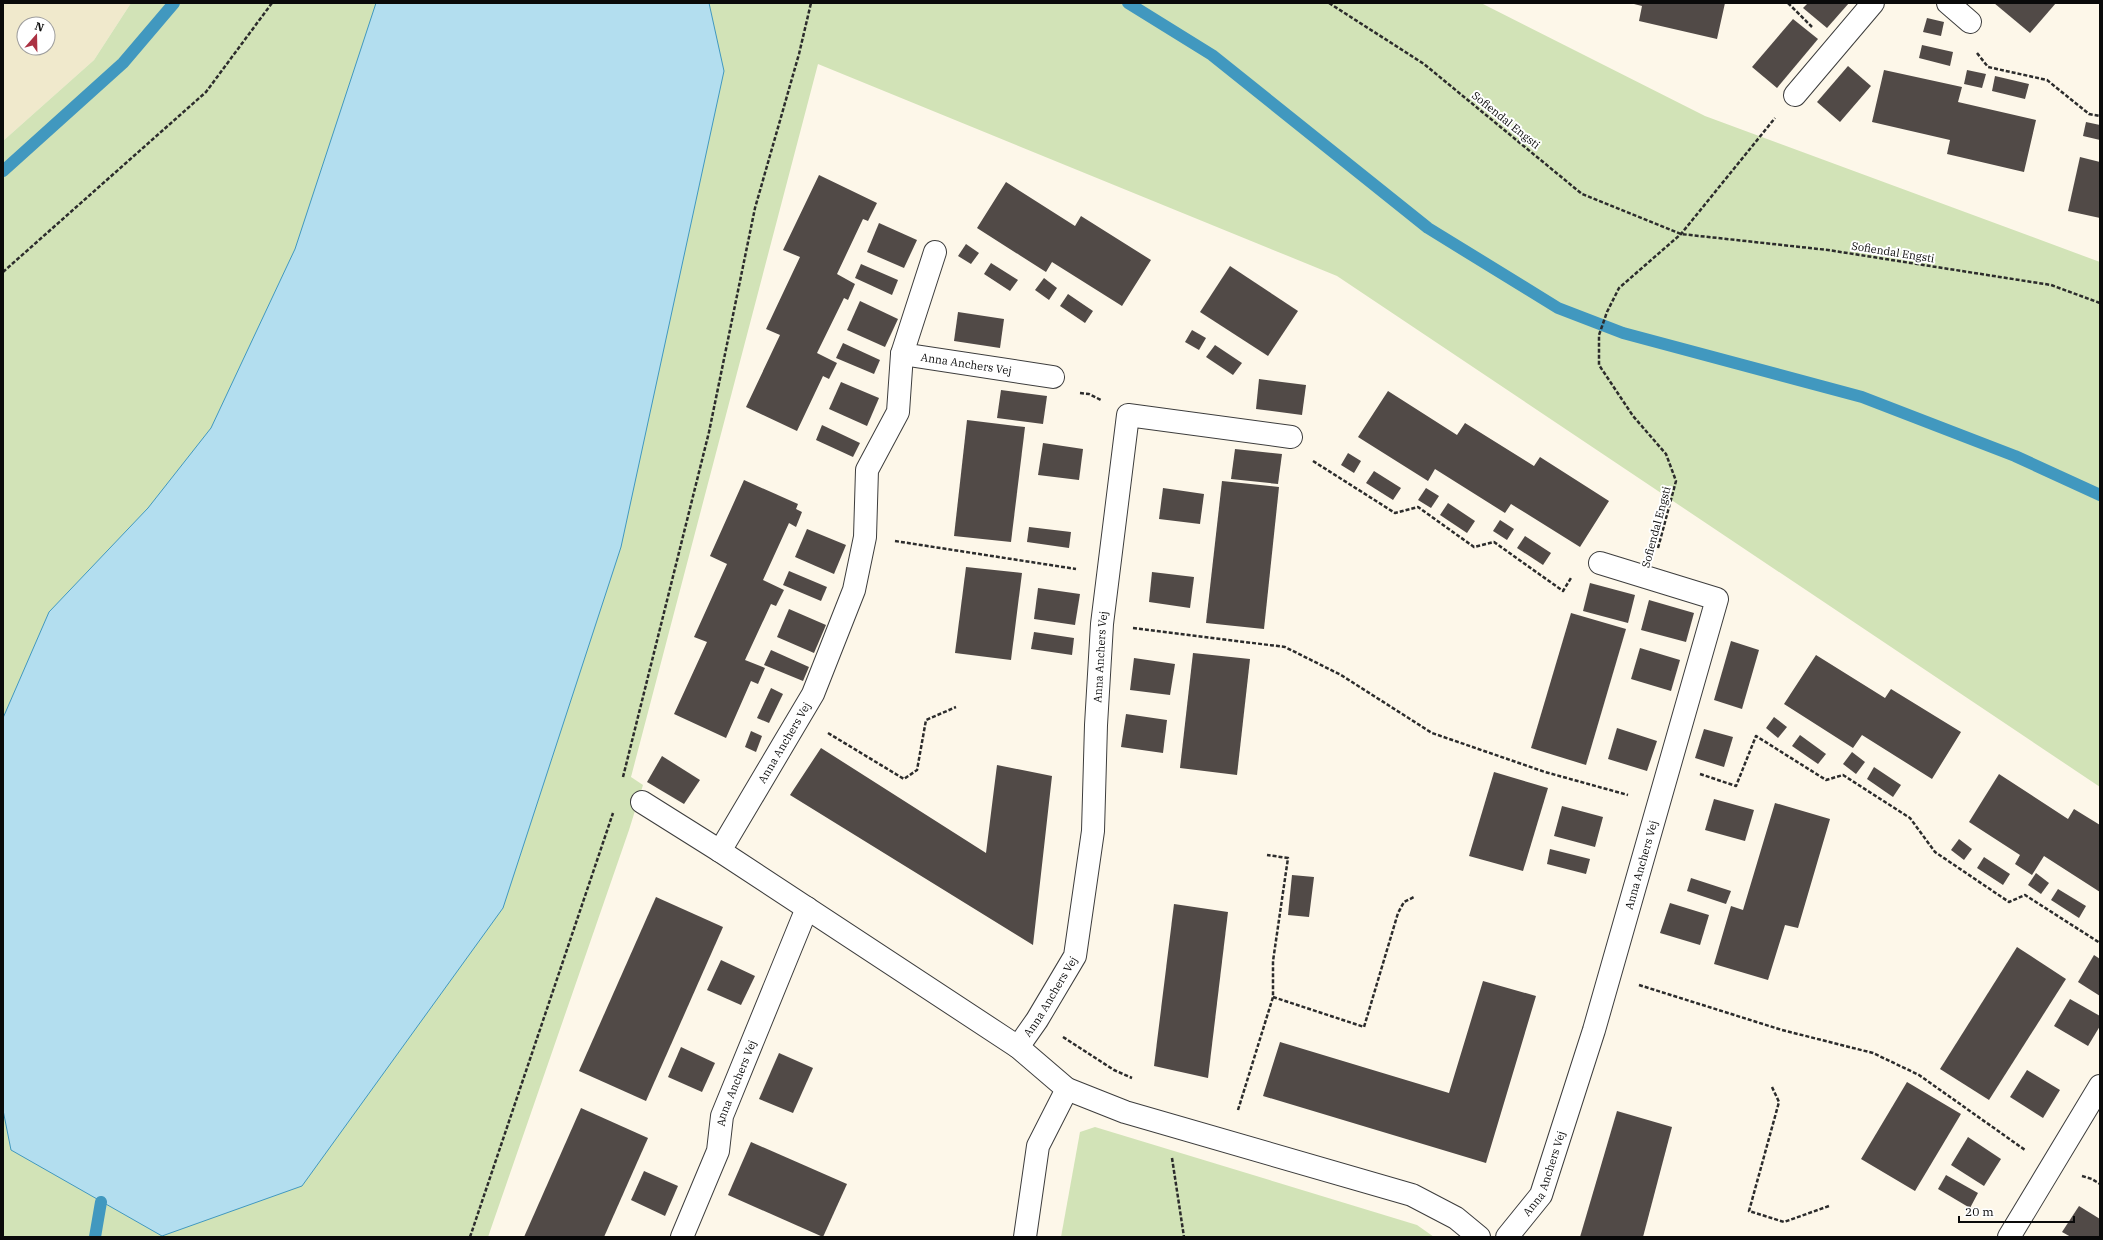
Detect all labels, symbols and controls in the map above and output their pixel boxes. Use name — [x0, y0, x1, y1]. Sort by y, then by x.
north arrow — [16, 16, 56, 56]
text: N — [33, 19, 46, 35]
street label: Sofiendal Engsti — [1469, 88, 1543, 152]
street label: Sofiendal Engsti — [1851, 239, 1936, 266]
street label: Anna Anchers Vej — [920, 350, 1013, 378]
street label: Sofiendal Engsti — [1638, 484, 1674, 569]
street label: Anna Anchers Vej — [1090, 610, 1111, 703]
street label: Anna Anchers Vej — [755, 699, 814, 786]
street label: Anna Anchers Vej — [1622, 819, 1660, 911]
street label: Anna Anchers Vej — [1020, 954, 1080, 1040]
street label: Anna Anchers Vej — [714, 1038, 759, 1127]
street label: Anna Anchers Vej — [1520, 1129, 1568, 1219]
scale bar — [1959, 1198, 2074, 1224]
text: 20 m — [1965, 1204, 1994, 1219]

